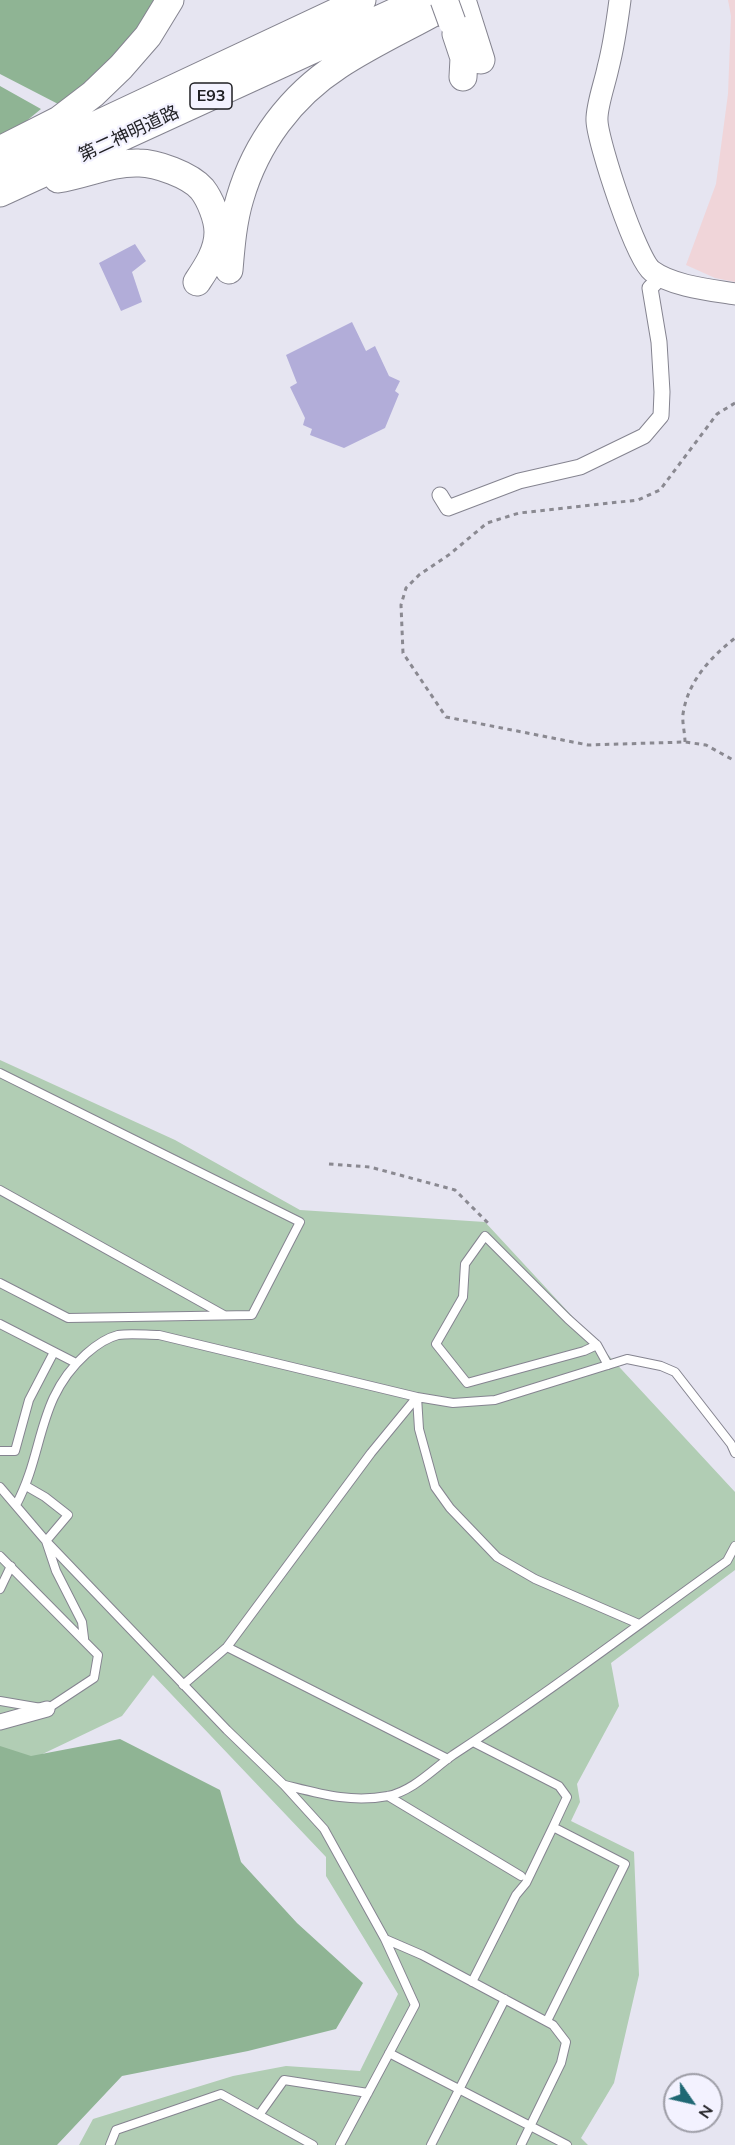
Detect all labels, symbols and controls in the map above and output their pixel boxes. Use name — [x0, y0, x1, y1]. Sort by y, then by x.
road number: E93 — [190, 83, 232, 109]
street label: 第二神明道路 — [75, 101, 183, 167]
north arrow — [663, 2073, 723, 2133]
text: N — [695, 2101, 718, 2123]

